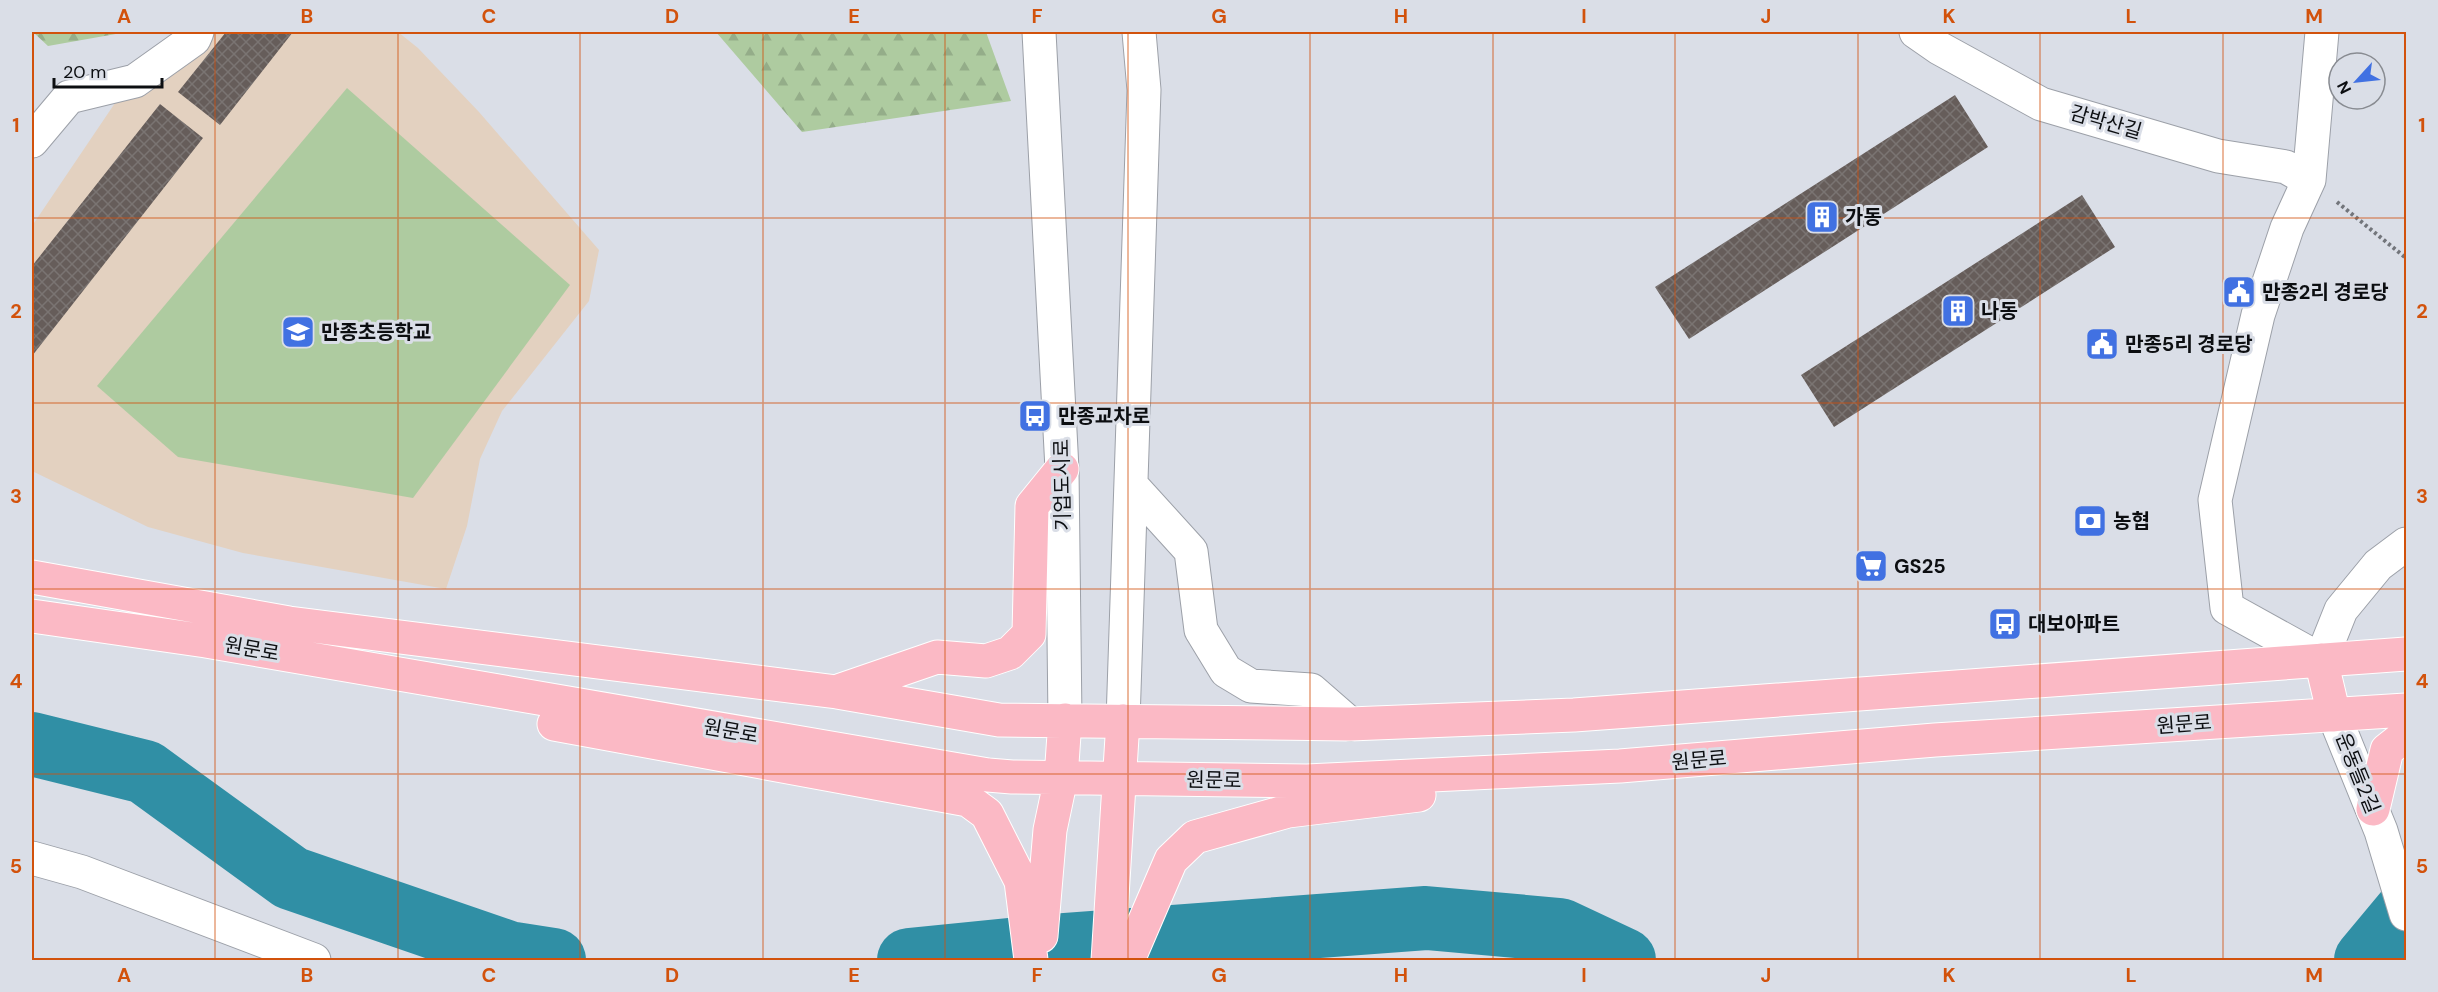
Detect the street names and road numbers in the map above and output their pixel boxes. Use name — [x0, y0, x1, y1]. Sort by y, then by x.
street label: 감박산길 — [2067, 99, 2145, 145]
street label: 기업도시로 — [1048, 439, 1076, 531]
street label: 원문로 — [223, 631, 281, 667]
street label: 원문로 — [2156, 709, 2212, 739]
street label: 원문로 — [702, 713, 760, 749]
street label: 운동들2길 — [2330, 729, 2386, 817]
street label: 원문로 — [1670, 745, 1728, 775]
street label: 원문로 — [1186, 767, 1242, 793]

